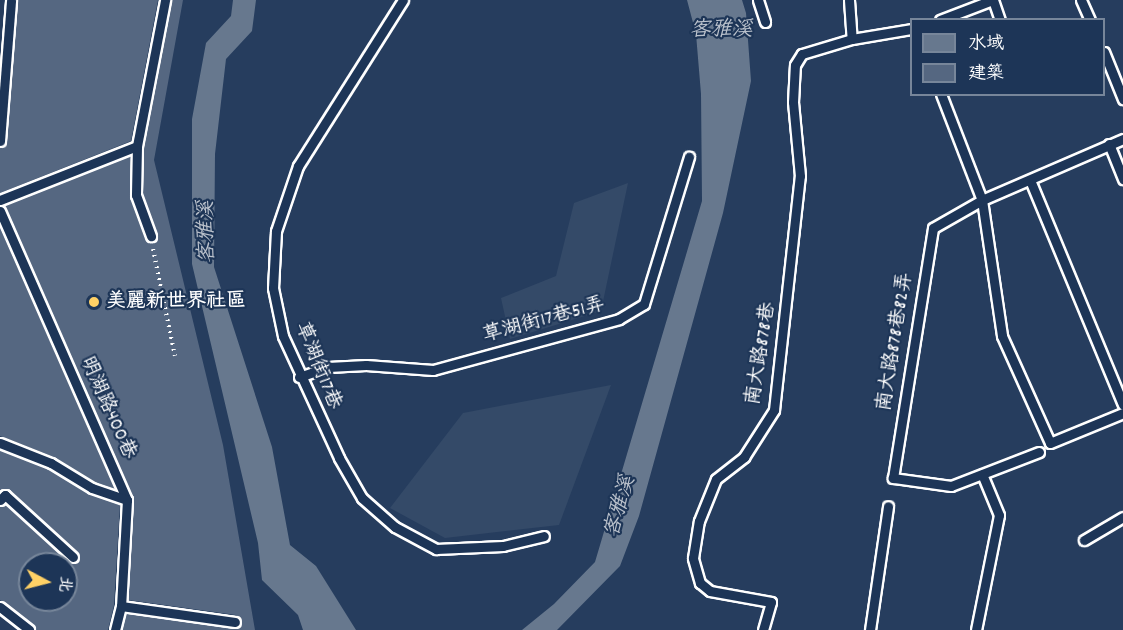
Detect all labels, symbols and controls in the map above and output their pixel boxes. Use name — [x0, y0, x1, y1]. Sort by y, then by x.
water label: 客雅溪 — [690, 18, 752, 44]
legend — [910, 18, 1105, 96]
text: 水域 — [968, 32, 1004, 57]
text: 建築 — [968, 62, 1004, 87]
water label: 客雅溪 — [195, 200, 221, 264]
street label: 南大路878巷82弄 — [873, 271, 919, 413]
place label: 美麗新世界社區 — [106, 290, 246, 314]
street label: 草湖街17巷51弄 — [480, 293, 608, 349]
marker: 美麗新世界社區 — [87, 295, 101, 309]
street label: 南大路878巷 — [742, 301, 782, 407]
street label: 草湖街17巷 — [289, 319, 345, 413]
street label: 明湖路400巷 — [74, 353, 140, 463]
water label: 客雅溪 — [600, 473, 642, 541]
north arrow — [18, 552, 78, 612]
text: 北 — [52, 575, 77, 593]

